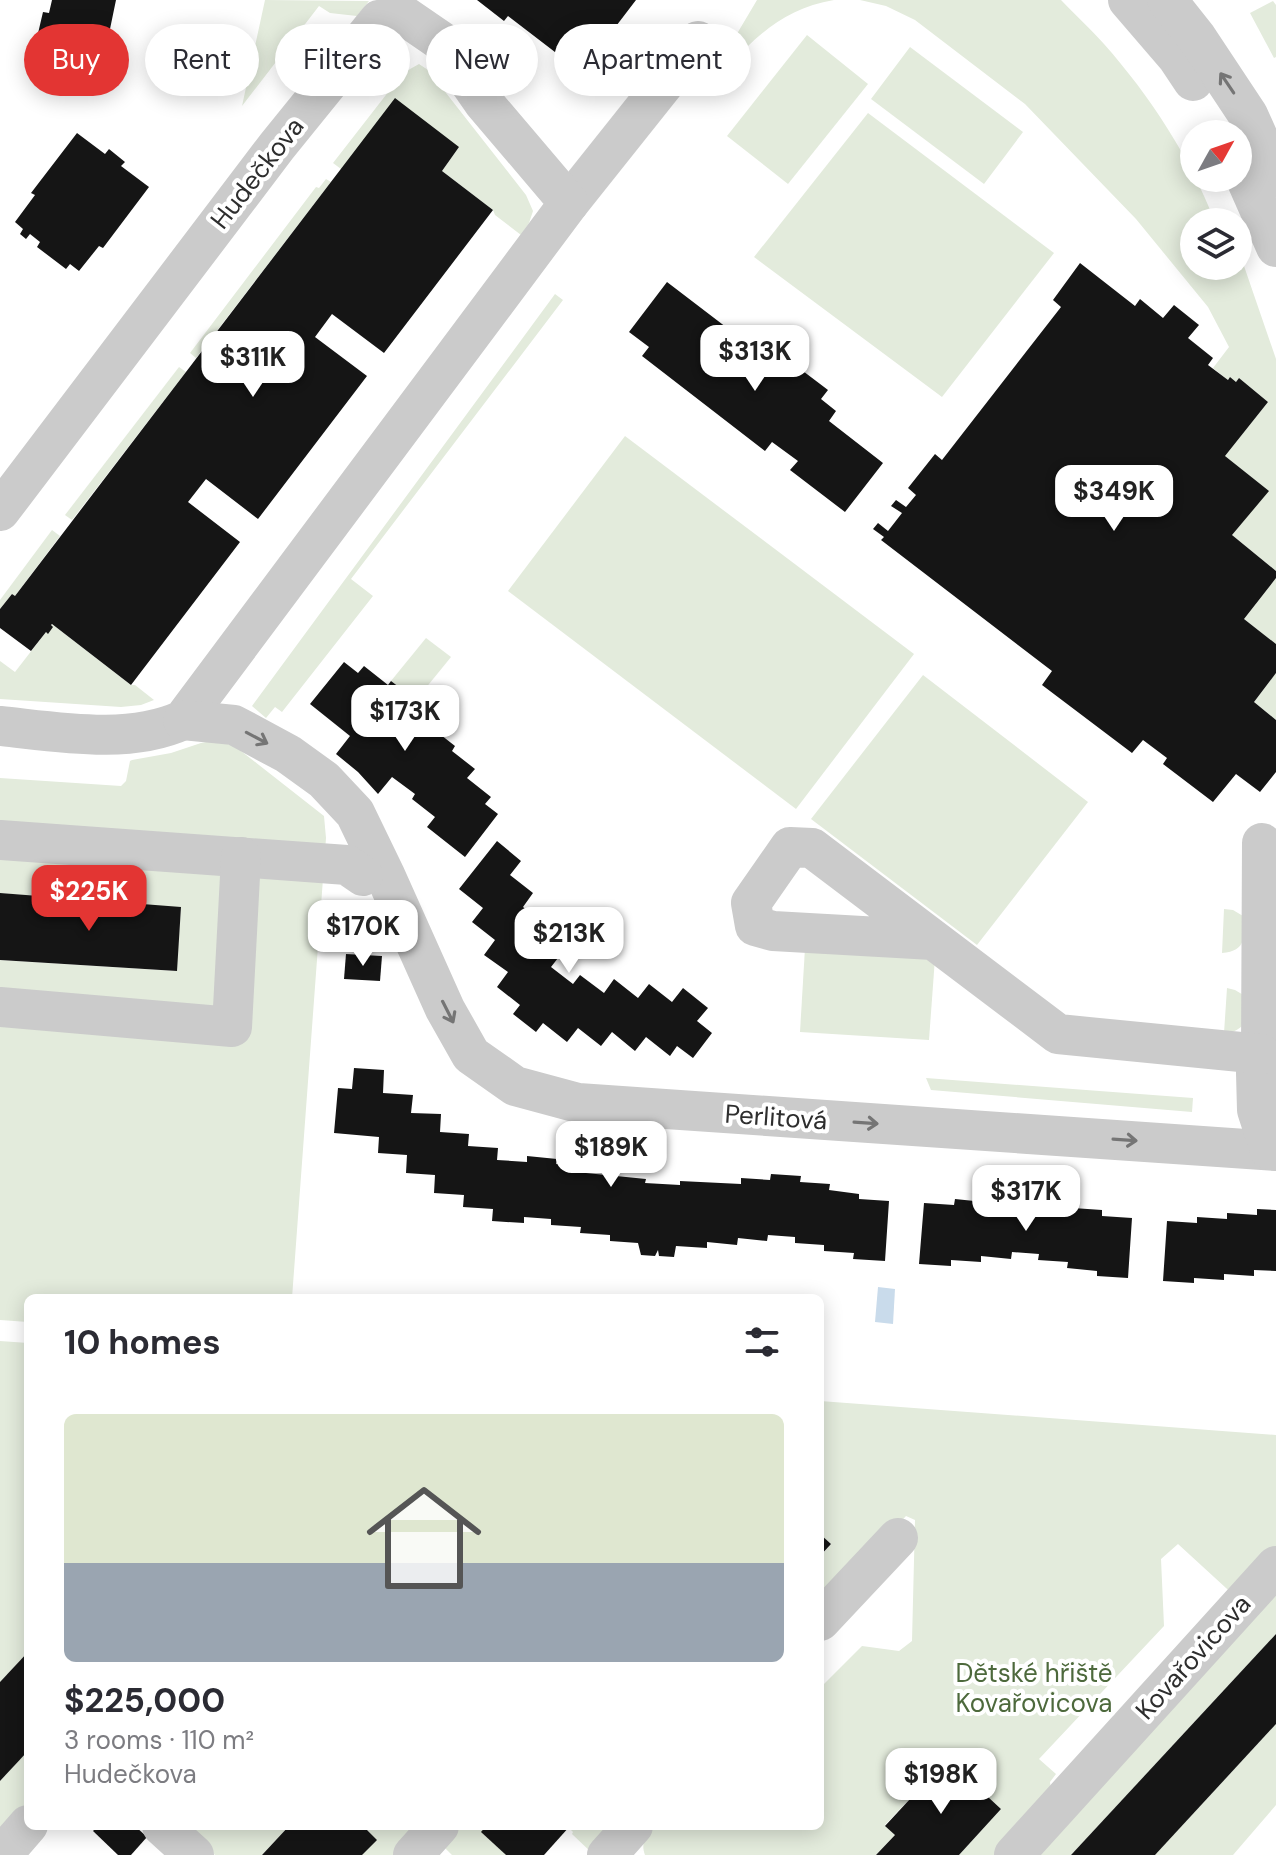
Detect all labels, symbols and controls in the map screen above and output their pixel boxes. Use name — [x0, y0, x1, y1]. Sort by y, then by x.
chip: Buy — [24, 24, 129, 96]
chip: Rent — [145, 24, 259, 96]
chip: Filters — [275, 24, 410, 96]
chip: New — [426, 24, 538, 96]
chip: Apartment — [554, 24, 751, 96]
one-way arrow — [1219, 73, 1235, 95]
street label: Hudečkova — [203, 110, 311, 236]
north arrow — [1180, 120, 1252, 192]
map controls — [1180, 120, 1252, 280]
button: layers — [1180, 208, 1252, 280]
pin: $313K — [699, 325, 811, 393]
pin: $311K — [197, 331, 309, 399]
text: $313K — [718, 334, 792, 368]
text: $311K — [219, 340, 287, 374]
pin: $349K — [1058, 465, 1170, 533]
text: $349K — [1073, 474, 1155, 508]
pin: $173K — [349, 685, 461, 753]
text: $173K — [369, 694, 441, 728]
one-way arrow — [245, 730, 269, 746]
pin: $225K — [33, 865, 145, 933]
text: $225K — [50, 874, 128, 908]
pin: $170K — [307, 900, 419, 968]
pin: $213K — [513, 907, 625, 975]
text: $170K — [326, 909, 400, 943]
text: $213K — [533, 916, 605, 950]
one-way arrow — [440, 1000, 456, 1023]
street label: Perlitová — [724, 1096, 828, 1138]
one-way arrow — [852, 1116, 879, 1131]
pin: $189K — [555, 1121, 667, 1189]
text: $189K — [574, 1130, 648, 1164]
one-way arrow — [1111, 1133, 1138, 1148]
pin: $317K — [970, 1165, 1082, 1233]
text: $317K — [990, 1174, 1062, 1208]
text: 10 homes — [64, 1320, 221, 1365]
icon: filters — [740, 1320, 784, 1364]
icon: home — [352, 1466, 496, 1610]
street label: Kovařovicova — [1128, 1587, 1258, 1727]
park label: Dětské hřiště Kovařovicova — [955, 1656, 1113, 1720]
text: $225,000 — [64, 1678, 225, 1723]
text: 3 rooms · 110 m² — [64, 1723, 254, 1757]
pin: $198K — [885, 1748, 997, 1816]
text: Hudečkova — [64, 1757, 197, 1791]
text: $198K — [904, 1757, 978, 1791]

